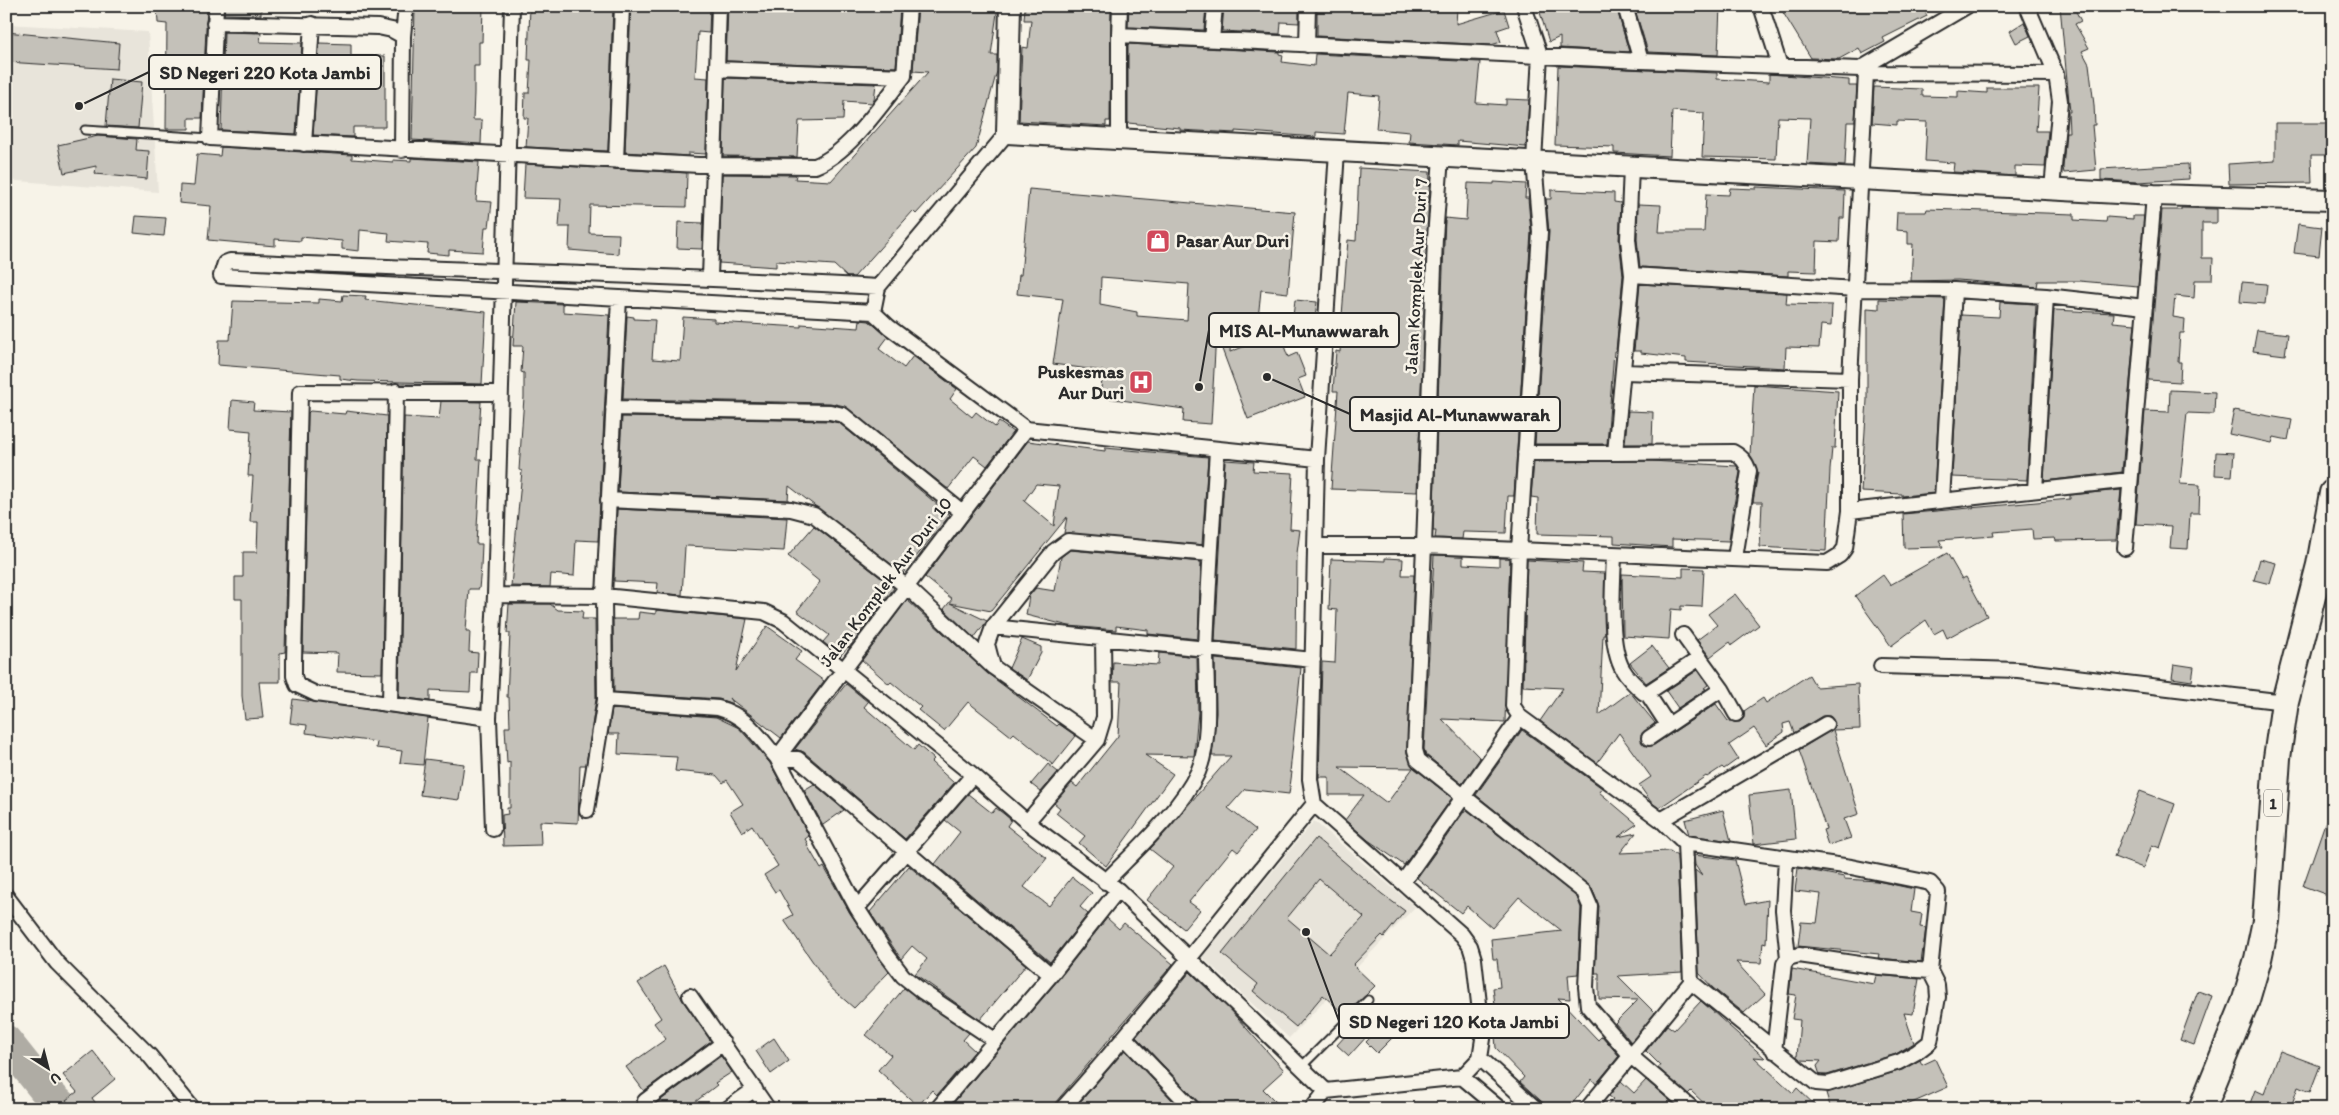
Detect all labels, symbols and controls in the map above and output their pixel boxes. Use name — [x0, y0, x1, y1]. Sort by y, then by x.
callout: SD Negeri 220 Kota Jambi — [149, 55, 381, 89]
text: SD Negeri 220 Kota Jambi — [159, 61, 371, 84]
street label: Jalan Komplek Aur Duri 7 — [1400, 177, 1432, 375]
shop icon: Pasar Aur Duri — [1145, 228, 1171, 254]
place label: Pasar Aur Duri — [1176, 230, 1289, 252]
callout: MIS Al-Munawwarah — [1209, 313, 1399, 347]
text: MIS Al-Munawwarah — [1219, 319, 1390, 342]
place label: Puskesmas Aur Duri — [1037, 361, 1124, 404]
hospital icon: Puskesmas Aur Duri — [1128, 369, 1154, 395]
callout: Masjid Al-Munawwarah — [1350, 397, 1560, 431]
text: Masjid Al-Munawwarah — [1360, 403, 1551, 426]
street label: Jalan Komplek Aur Duri 10 — [815, 493, 957, 671]
road number: 1 — [2264, 790, 2282, 816]
callout: SD Negeri 120 Kota Jambi — [1339, 1004, 1569, 1038]
text: SD Negeri 120 Kota Jambi — [1349, 1010, 1559, 1033]
north arrow — [22, 1042, 72, 1092]
text: U — [47, 1069, 64, 1088]

